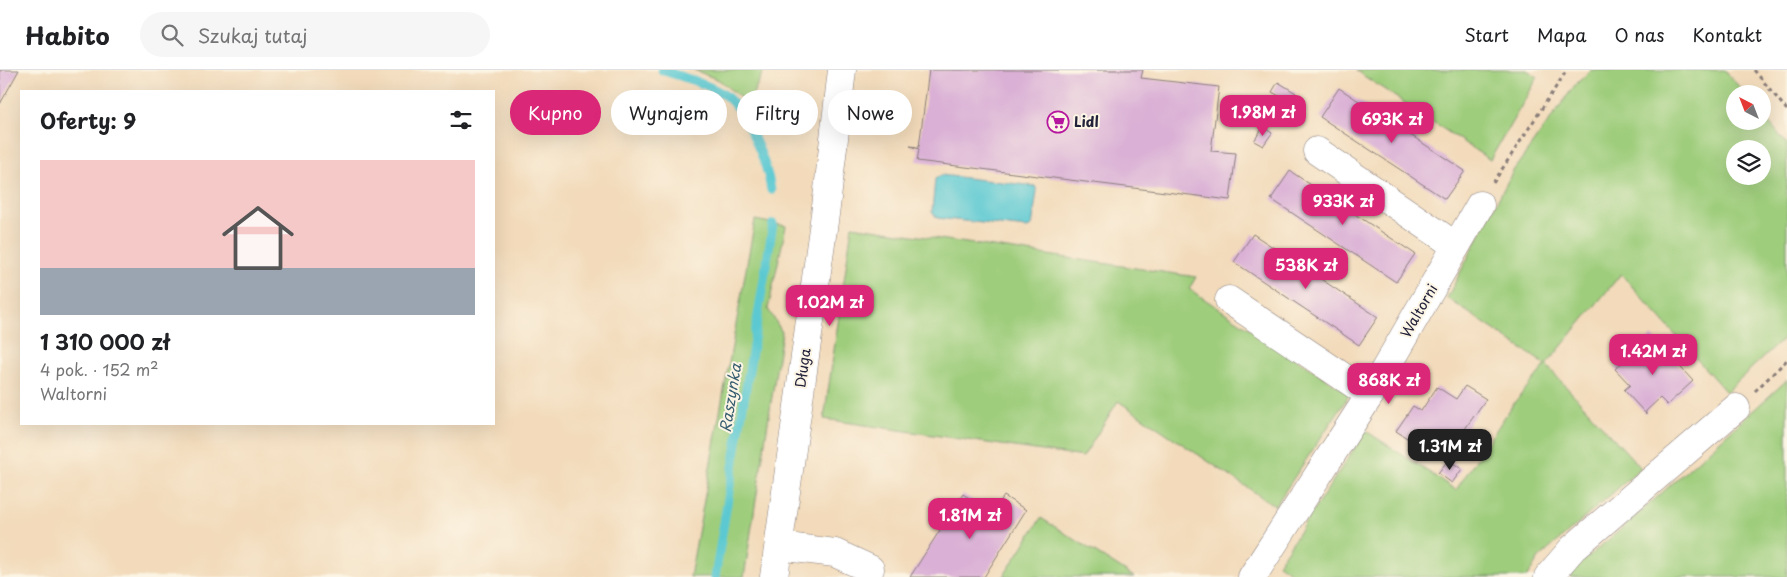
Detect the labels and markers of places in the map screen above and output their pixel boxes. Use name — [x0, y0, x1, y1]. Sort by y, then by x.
pin: 1.98M zł — [1211, 94, 1315, 137]
pin: 693K zł — [1346, 102, 1438, 144]
supermarket icon: Lidl — [1046, 110, 1070, 134]
place label: Lidl — [1074, 111, 1099, 132]
pin: 933K zł — [1297, 184, 1389, 226]
pin: 538K zł — [1260, 248, 1352, 290]
pin: 1.02M zł — [778, 284, 882, 327]
pin: 1.42M zł — [1601, 334, 1705, 376]
pin: 868K zł — [1343, 362, 1435, 405]
pin: 1.31M zł — [1398, 428, 1502, 471]
pin: 1.81M zł — [918, 498, 1022, 540]

